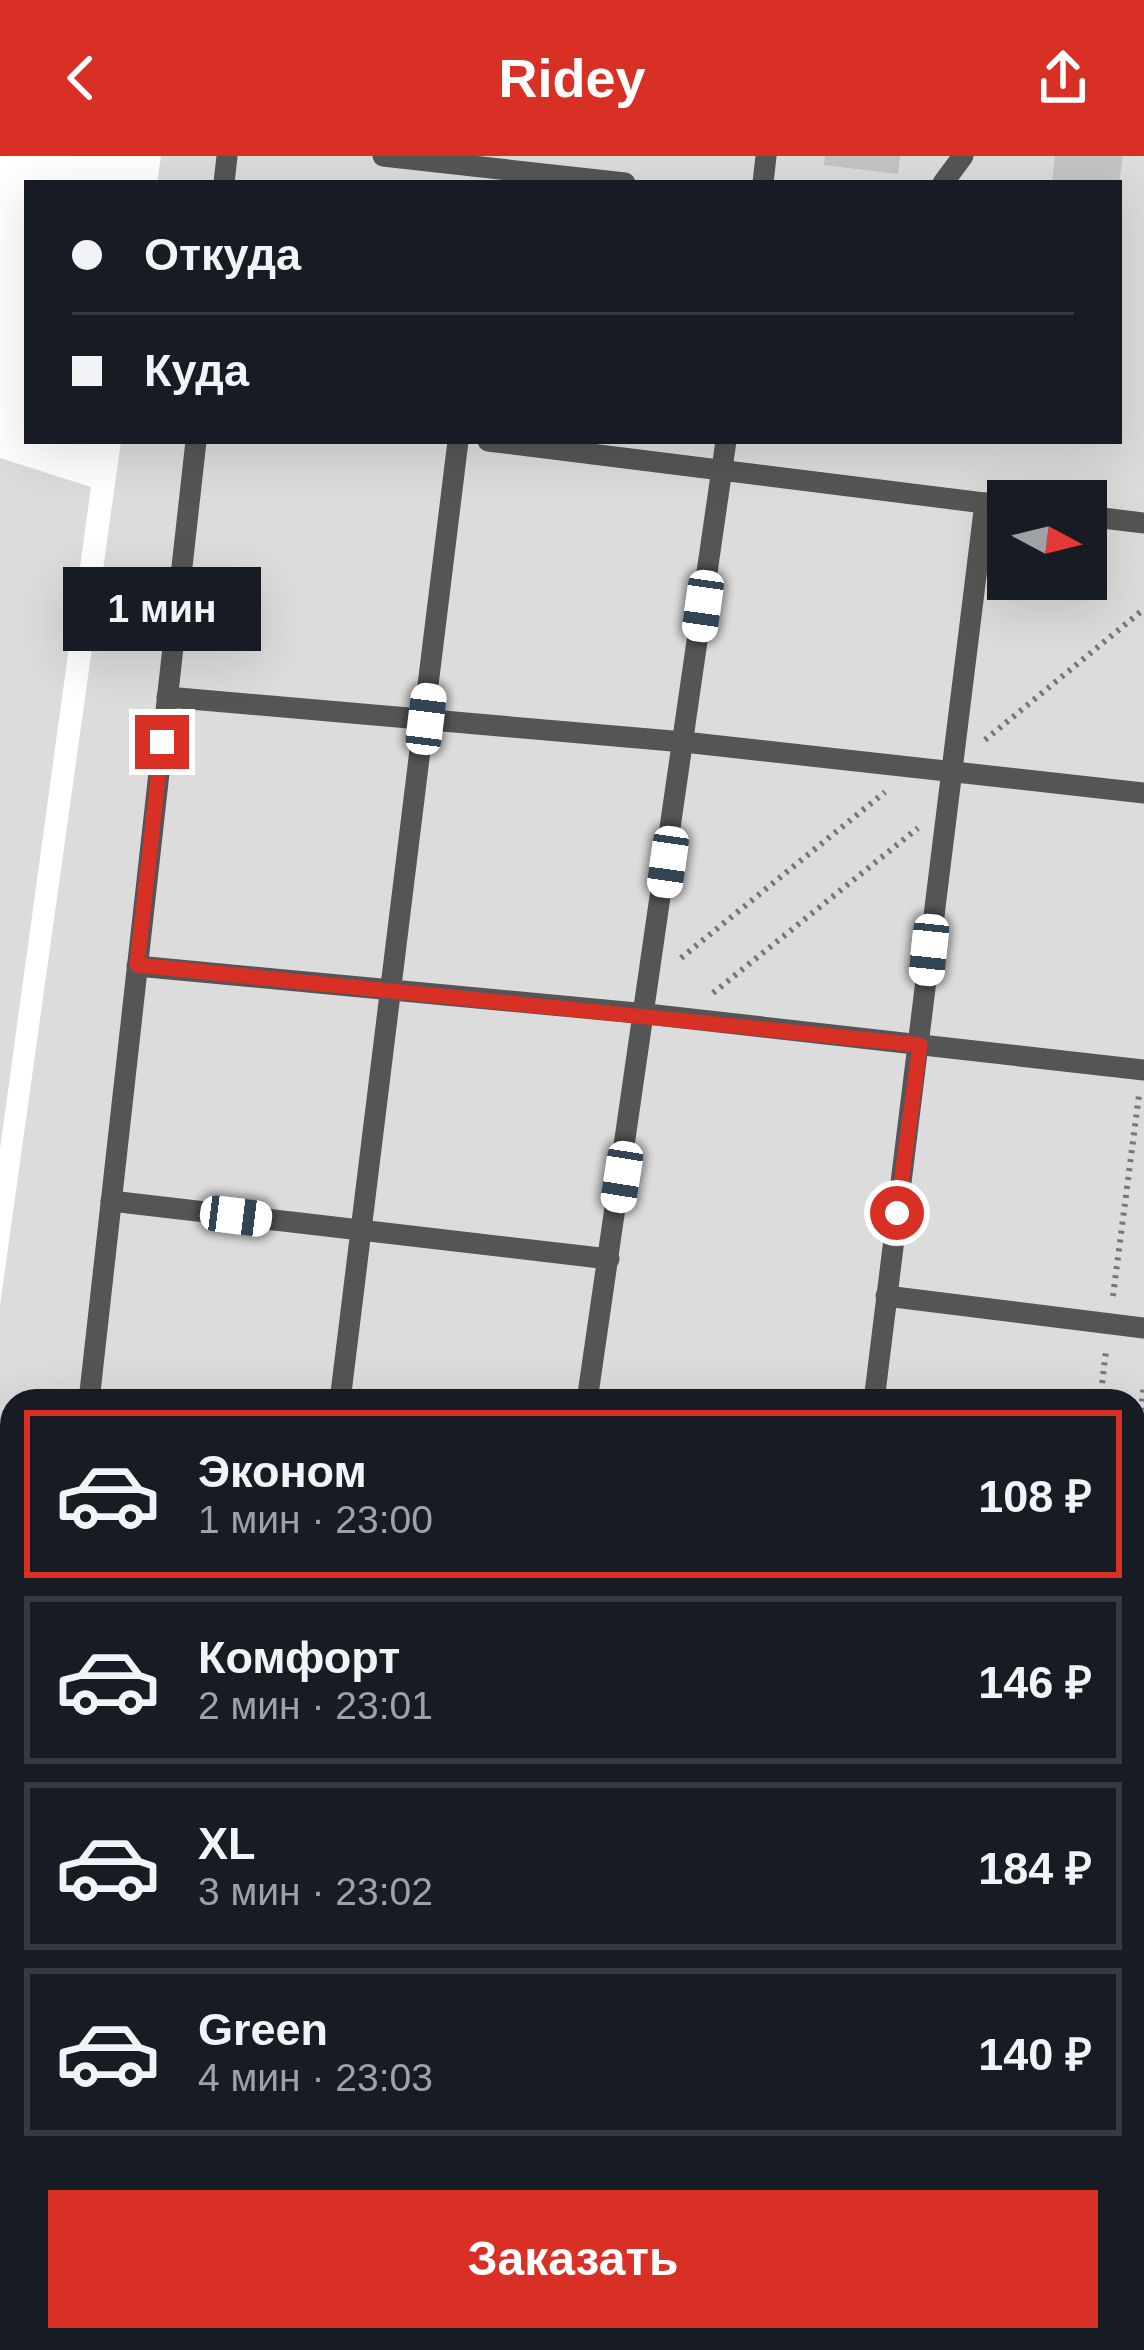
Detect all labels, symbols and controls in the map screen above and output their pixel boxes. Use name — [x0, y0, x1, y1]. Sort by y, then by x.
icon: back — [48, 45, 114, 111]
icon: share — [1030, 45, 1096, 111]
text: Ridey — [498, 48, 646, 108]
text: Откуда — [144, 229, 301, 280]
text: Куда — [144, 345, 249, 396]
north arrow — [987, 480, 1107, 600]
map controls — [987, 480, 1107, 600]
callout: 1 мин — [63, 568, 261, 652]
car — [680, 568, 726, 644]
text: 1 мин — [108, 587, 216, 630]
car — [404, 681, 448, 757]
route end — [135, 715, 189, 769]
car — [645, 824, 691, 900]
car — [907, 912, 951, 988]
car — [599, 1139, 645, 1215]
route start — [870, 1186, 924, 1240]
car — [198, 1194, 274, 1238]
icon: car — [54, 1440, 162, 1548]
text: Эконом — [198, 1446, 367, 1497]
text: 108 ₽ — [978, 1471, 1092, 1522]
text: 1 мин · 23:00 — [198, 1498, 433, 1541]
icon: car — [54, 1626, 162, 1734]
text: Комфорт — [198, 1632, 400, 1683]
text: 146 ₽ — [978, 1657, 1092, 1708]
text: 2 мин · 23:01 — [198, 1684, 433, 1727]
icon: car — [54, 1812, 162, 1920]
text: XL — [198, 1818, 256, 1869]
text: 184 ₽ — [978, 1843, 1092, 1894]
text: 3 мин · 23:02 — [198, 1870, 433, 1913]
icon: car — [54, 1998, 162, 2106]
text: Green — [198, 2004, 328, 2055]
text: 140 ₽ — [978, 2029, 1092, 2080]
text: 4 мин · 23:03 — [198, 2056, 433, 2099]
button: Заказать — [48, 2190, 1098, 2328]

